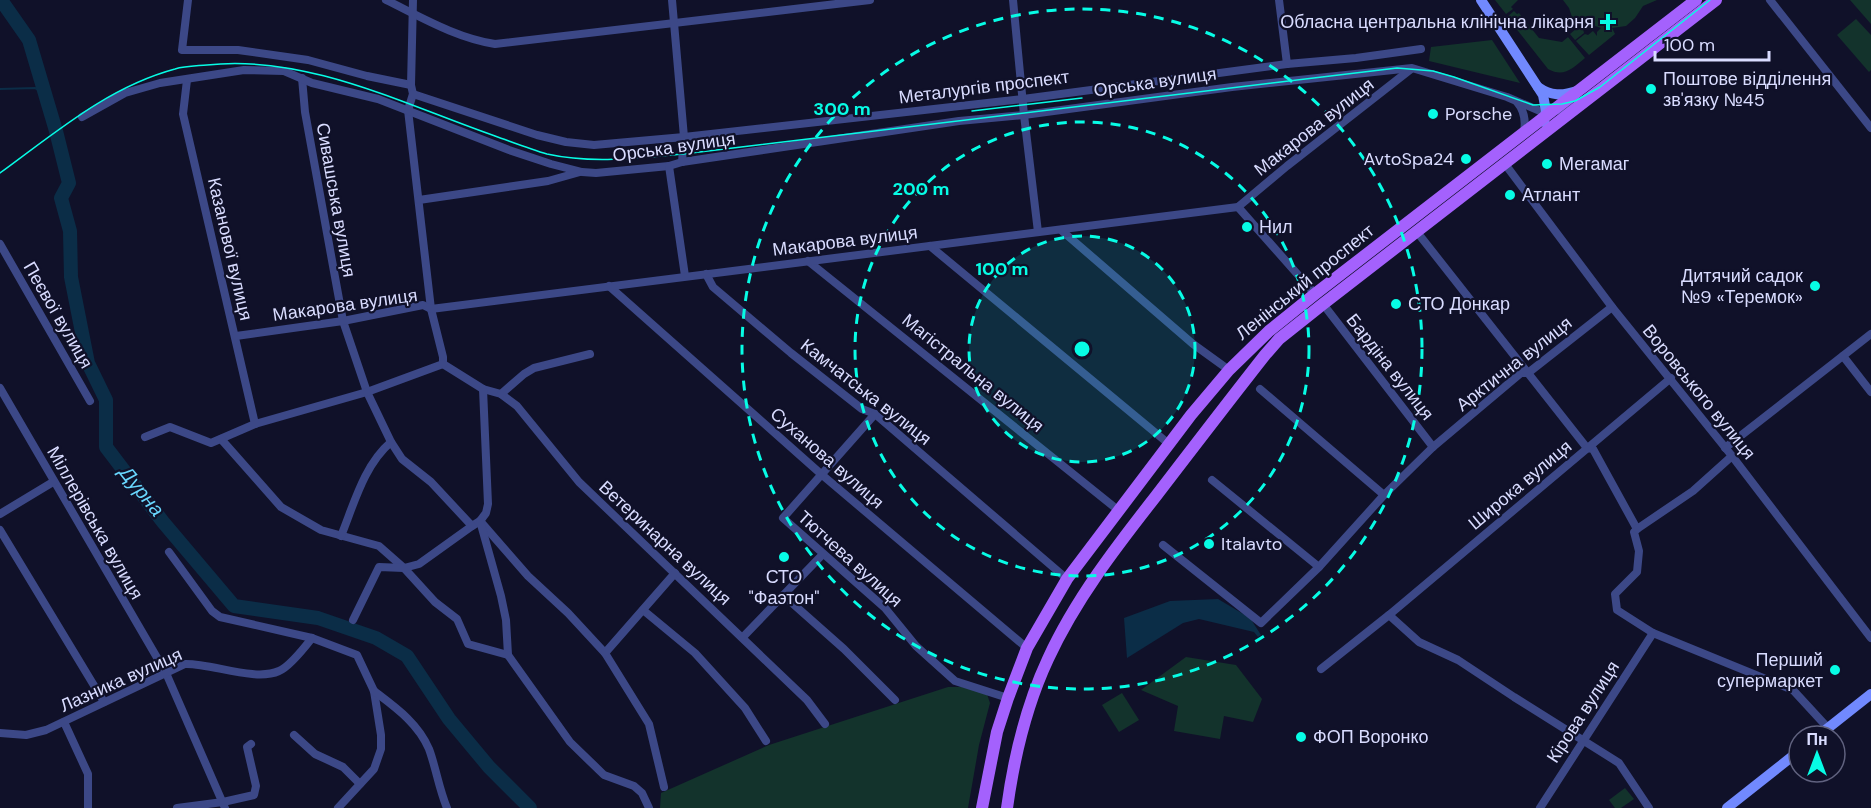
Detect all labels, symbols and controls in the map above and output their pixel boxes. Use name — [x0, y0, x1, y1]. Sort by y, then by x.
place label: Обласна центральна клінічна лікарня — [1280, 10, 1594, 34]
marker: Обласна центральна клінічна лікарня — [1599, 13, 1617, 31]
scale bar — [1655, 24, 1769, 62]
text: 100 m — [1664, 33, 1715, 57]
street label: Орська вулиця — [1092, 61, 1218, 103]
street label: Металургів проспект — [897, 65, 1071, 109]
place label: Поштове відділення зв'язку №45 — [1663, 67, 1831, 112]
street label: Макарова вулиця — [1249, 73, 1379, 181]
marker: Поштове відділення зв'язку №45 — [1644, 82, 1658, 96]
text: 300 m — [813, 97, 871, 121]
place label: Porsche — [1445, 102, 1512, 126]
marker: Porsche — [1426, 107, 1440, 121]
street label: Сивашська вулиця — [311, 121, 361, 279]
street label: Орська вулиця — [611, 126, 737, 168]
place label: AvtoSpa24 — [1363, 147, 1454, 171]
marker: AvtoSpa24 — [1459, 152, 1473, 166]
place label: Мегамаг — [1559, 152, 1630, 176]
marker: Мегамаг — [1540, 157, 1554, 171]
street label: Казанової вулиця — [202, 175, 258, 323]
text: 200 m — [893, 177, 949, 201]
place label: Атлант — [1522, 183, 1580, 207]
marker: Атлант — [1503, 188, 1517, 202]
place label: Нил — [1259, 215, 1293, 239]
street label: Ленінський проспект — [1231, 219, 1379, 345]
street label: Макарова вулиця — [771, 220, 919, 262]
marker: Нил — [1240, 220, 1254, 234]
street label: Пеєвої вулиця — [18, 257, 98, 373]
text: 100 m — [975, 257, 1029, 281]
place label: Дитячий садок №9 «Теремок» — [1681, 264, 1803, 309]
marker: Дитячий садок №9 «Теремок» — [1808, 279, 1822, 293]
street label: Макарова вулиця — [271, 283, 419, 327]
place label: СТО Донкар — [1408, 292, 1510, 316]
marker: СТО Донкар — [1389, 297, 1403, 311]
street label: Магістральна вулиця — [897, 308, 1049, 438]
street label: Бардіна вулиця — [1341, 309, 1439, 425]
street label: Арктична вулиця — [1451, 311, 1577, 417]
street label: Воровського вулиця — [1637, 319, 1761, 465]
street label: Камчатська вулиця — [796, 333, 936, 451]
centre of rings — [1072, 339, 1092, 359]
street label: Суханова вулиця — [765, 402, 889, 514]
street label: Широка вулиця — [1463, 435, 1577, 535]
street label: Міллерівська вулиця — [41, 442, 149, 604]
water label: Дурна — [113, 459, 170, 522]
street label: Ветеринарна вулиця — [594, 475, 736, 611]
street label: Тютчева вулиця — [792, 505, 908, 613]
place label: Italavto — [1221, 532, 1283, 556]
marker: Italavto — [1202, 537, 1216, 551]
marker: СТО "Фаэтон" — [777, 550, 791, 564]
place label: СТО "Фаэтон" — [749, 565, 819, 610]
street label: Лазника вулиця — [56, 642, 186, 718]
place label: Перший супермаркет — [1717, 648, 1823, 693]
street label: Кірова вулиця — [1541, 656, 1625, 768]
marker: Перший супермаркет — [1828, 663, 1842, 677]
north arrow — [1787, 724, 1847, 784]
place label: ФОП Воронко — [1313, 725, 1428, 749]
text: Пн — [1806, 729, 1828, 750]
marker: ФОП Воронко — [1294, 730, 1308, 744]

